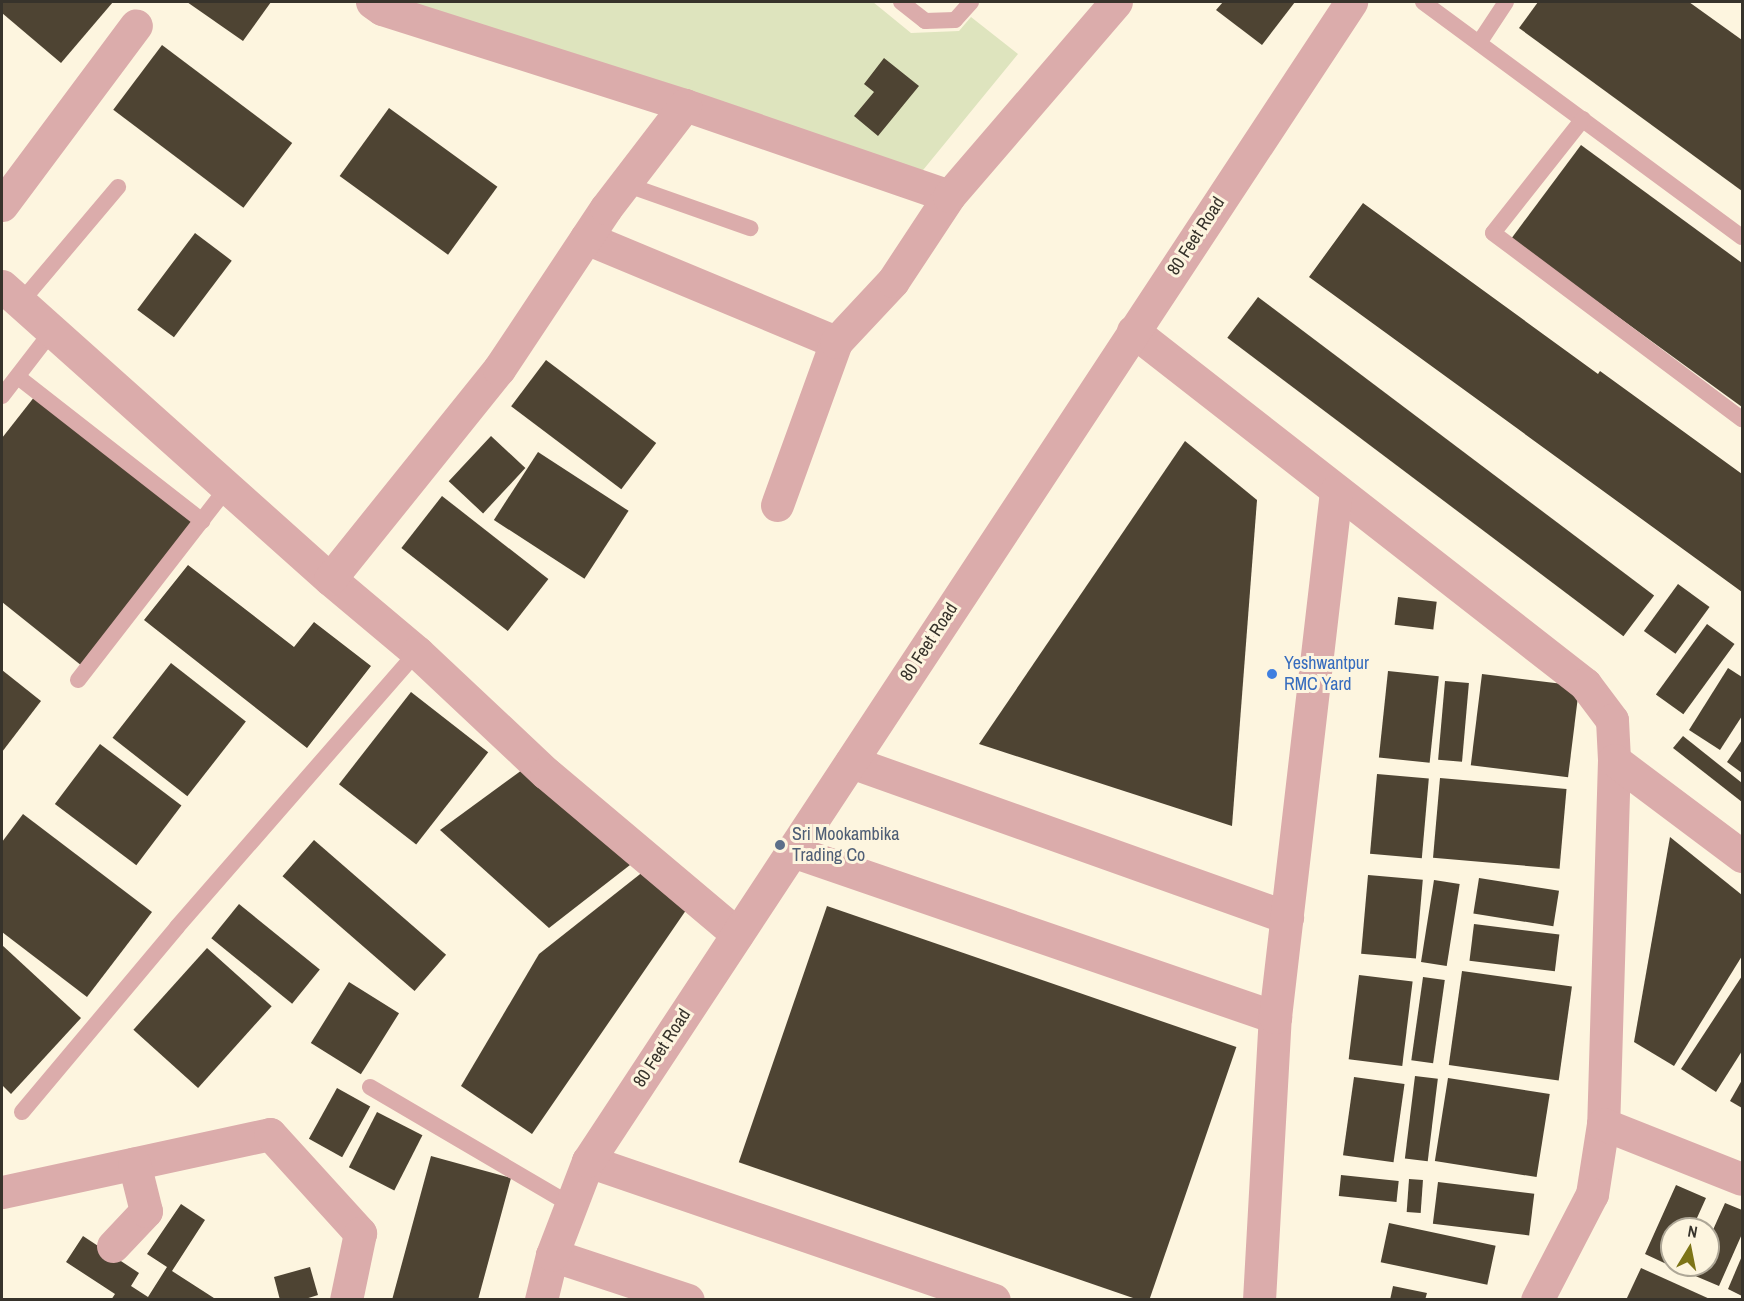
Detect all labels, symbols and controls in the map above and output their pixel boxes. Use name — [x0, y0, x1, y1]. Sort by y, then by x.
street label: 80 Feet Road — [1163, 193, 1229, 279]
street label: 80 Feet Road — [896, 599, 962, 685]
place label: Yeshwantpur RMC Yard — [1284, 653, 1369, 696]
marker: Yeshwantpur RMC Yard — [1265, 667, 1279, 681]
place label: Sri Mookambika Trading Co — [792, 824, 899, 866]
marker: Sri Mookambika Trading Co — [773, 838, 787, 852]
street label: 80 Feet Road — [629, 1005, 695, 1091]
north arrow — [1660, 1217, 1720, 1277]
text: N — [1686, 1220, 1699, 1243]

